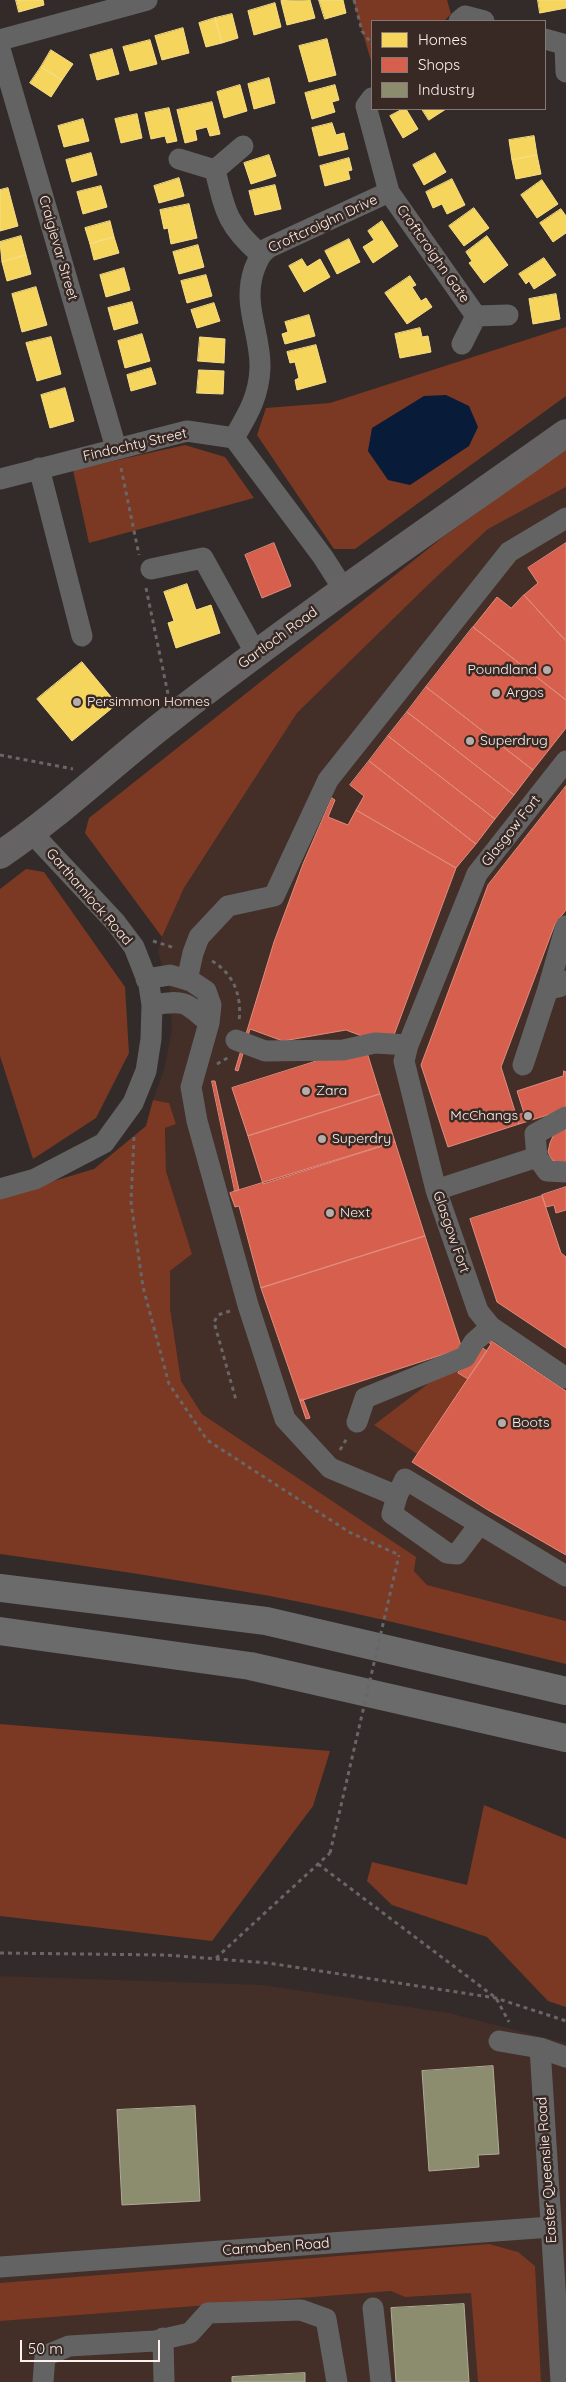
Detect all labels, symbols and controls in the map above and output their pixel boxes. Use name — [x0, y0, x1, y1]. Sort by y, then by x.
legend — [371, 20, 546, 110]
text: Homes — [418, 30, 467, 49]
text: Shops — [418, 55, 460, 74]
text: Industry — [418, 80, 475, 99]
street label: Croftcroighn Drive — [266, 191, 380, 257]
street label: Craigievar Street — [35, 193, 81, 303]
street label: Croftcroighn Gate — [393, 202, 473, 306]
street label: Findochty Street — [81, 425, 189, 465]
street label: Gartloch Road — [235, 604, 321, 672]
place label: Poundland — [468, 662, 537, 678]
marker: Poundland — [541, 664, 553, 676]
place label: Argos — [506, 685, 544, 701]
marker: Argos — [490, 687, 502, 699]
place label: Persimmon Homes — [87, 694, 210, 710]
marker: Persimmon Homes — [71, 696, 83, 708]
place label: Superdrug — [480, 733, 548, 749]
marker: Superdrug — [464, 735, 476, 747]
street label: Glasgow Fort — [478, 792, 544, 870]
street label: Garthamlock Road — [42, 845, 136, 949]
place label: Zara — [316, 1083, 347, 1099]
marker: Zara — [300, 1085, 312, 1097]
place label: McChangs — [450, 1108, 518, 1124]
marker: McChangs — [522, 1110, 534, 1122]
place label: Superdry — [332, 1131, 391, 1147]
marker: Superdry — [316, 1133, 328, 1145]
street label: Glasgow Fort — [429, 1189, 473, 1275]
place label: Next — [340, 1205, 370, 1221]
marker: Next — [324, 1207, 336, 1219]
place label: Boots — [512, 1415, 550, 1431]
marker: Boots — [496, 1417, 508, 1429]
street label: Easter Queenslie Road — [534, 2096, 560, 2244]
street label: Carmaben Road — [222, 2235, 330, 2259]
scale bar — [22, 2330, 162, 2362]
text: 50 m — [28, 2339, 63, 2358]

